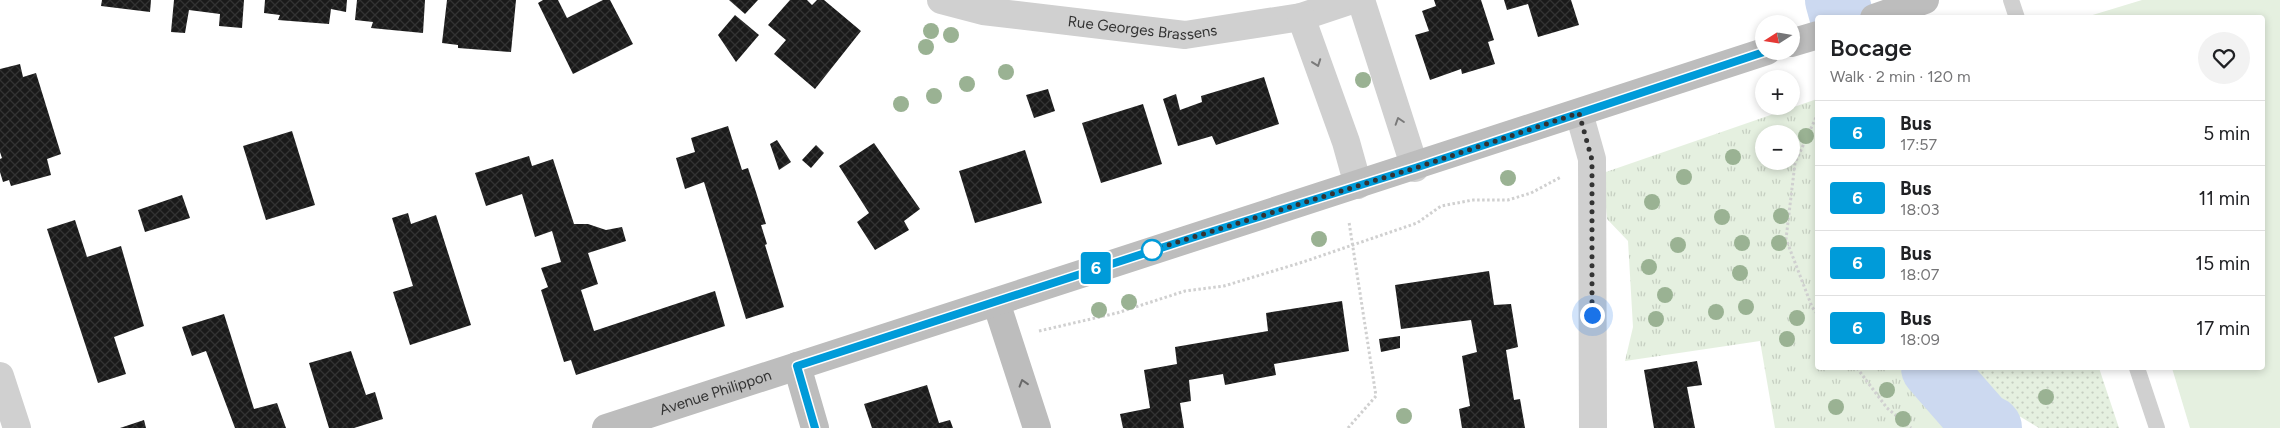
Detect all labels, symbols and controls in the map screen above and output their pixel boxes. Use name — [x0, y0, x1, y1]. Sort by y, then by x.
street label: Rue Georges Brassens — [1067, 12, 1218, 44]
north arrow — [1755, 15, 1800, 60]
map controls — [1755, 15, 1800, 170]
button: heart — [2198, 32, 2250, 84]
text: Bocage — [1830, 33, 1912, 62]
one-way arrow — [1311, 58, 1321, 67]
text: Walk · 2 min · 120 m — [1830, 67, 1971, 86]
button: + — [1755, 70, 1800, 115]
text: Bus — [1900, 112, 1931, 135]
one-way arrow — [1395, 118, 1405, 126]
text: 6 — [1852, 122, 1863, 144]
text: 5 min — [2203, 122, 2250, 145]
button: − — [1755, 125, 1800, 170]
text: 17:57 — [1900, 135, 1937, 154]
text: Bus — [1900, 177, 1931, 200]
text: 6 — [1852, 187, 1863, 209]
text: 11 min — [2198, 187, 2250, 210]
text: 18:03 — [1900, 200, 1939, 219]
unlabelled marker — [1141, 239, 1163, 261]
text: Bus — [1900, 242, 1931, 265]
line badge: 6 — [1080, 252, 1112, 284]
text: 6 — [1852, 252, 1863, 274]
text: 15 min — [2195, 252, 2250, 275]
text: 6 — [1091, 257, 1101, 279]
text: 18:07 — [1900, 265, 1939, 284]
your location — [1580, 303, 1605, 328]
text: Bus — [1900, 307, 1931, 330]
text: 6 — [1852, 317, 1863, 339]
text: 17 min — [2196, 317, 2250, 340]
text: 18:09 — [1900, 330, 1940, 349]
street label: Avenue Philippon — [657, 366, 774, 419]
one-way arrow — [1018, 379, 1028, 387]

